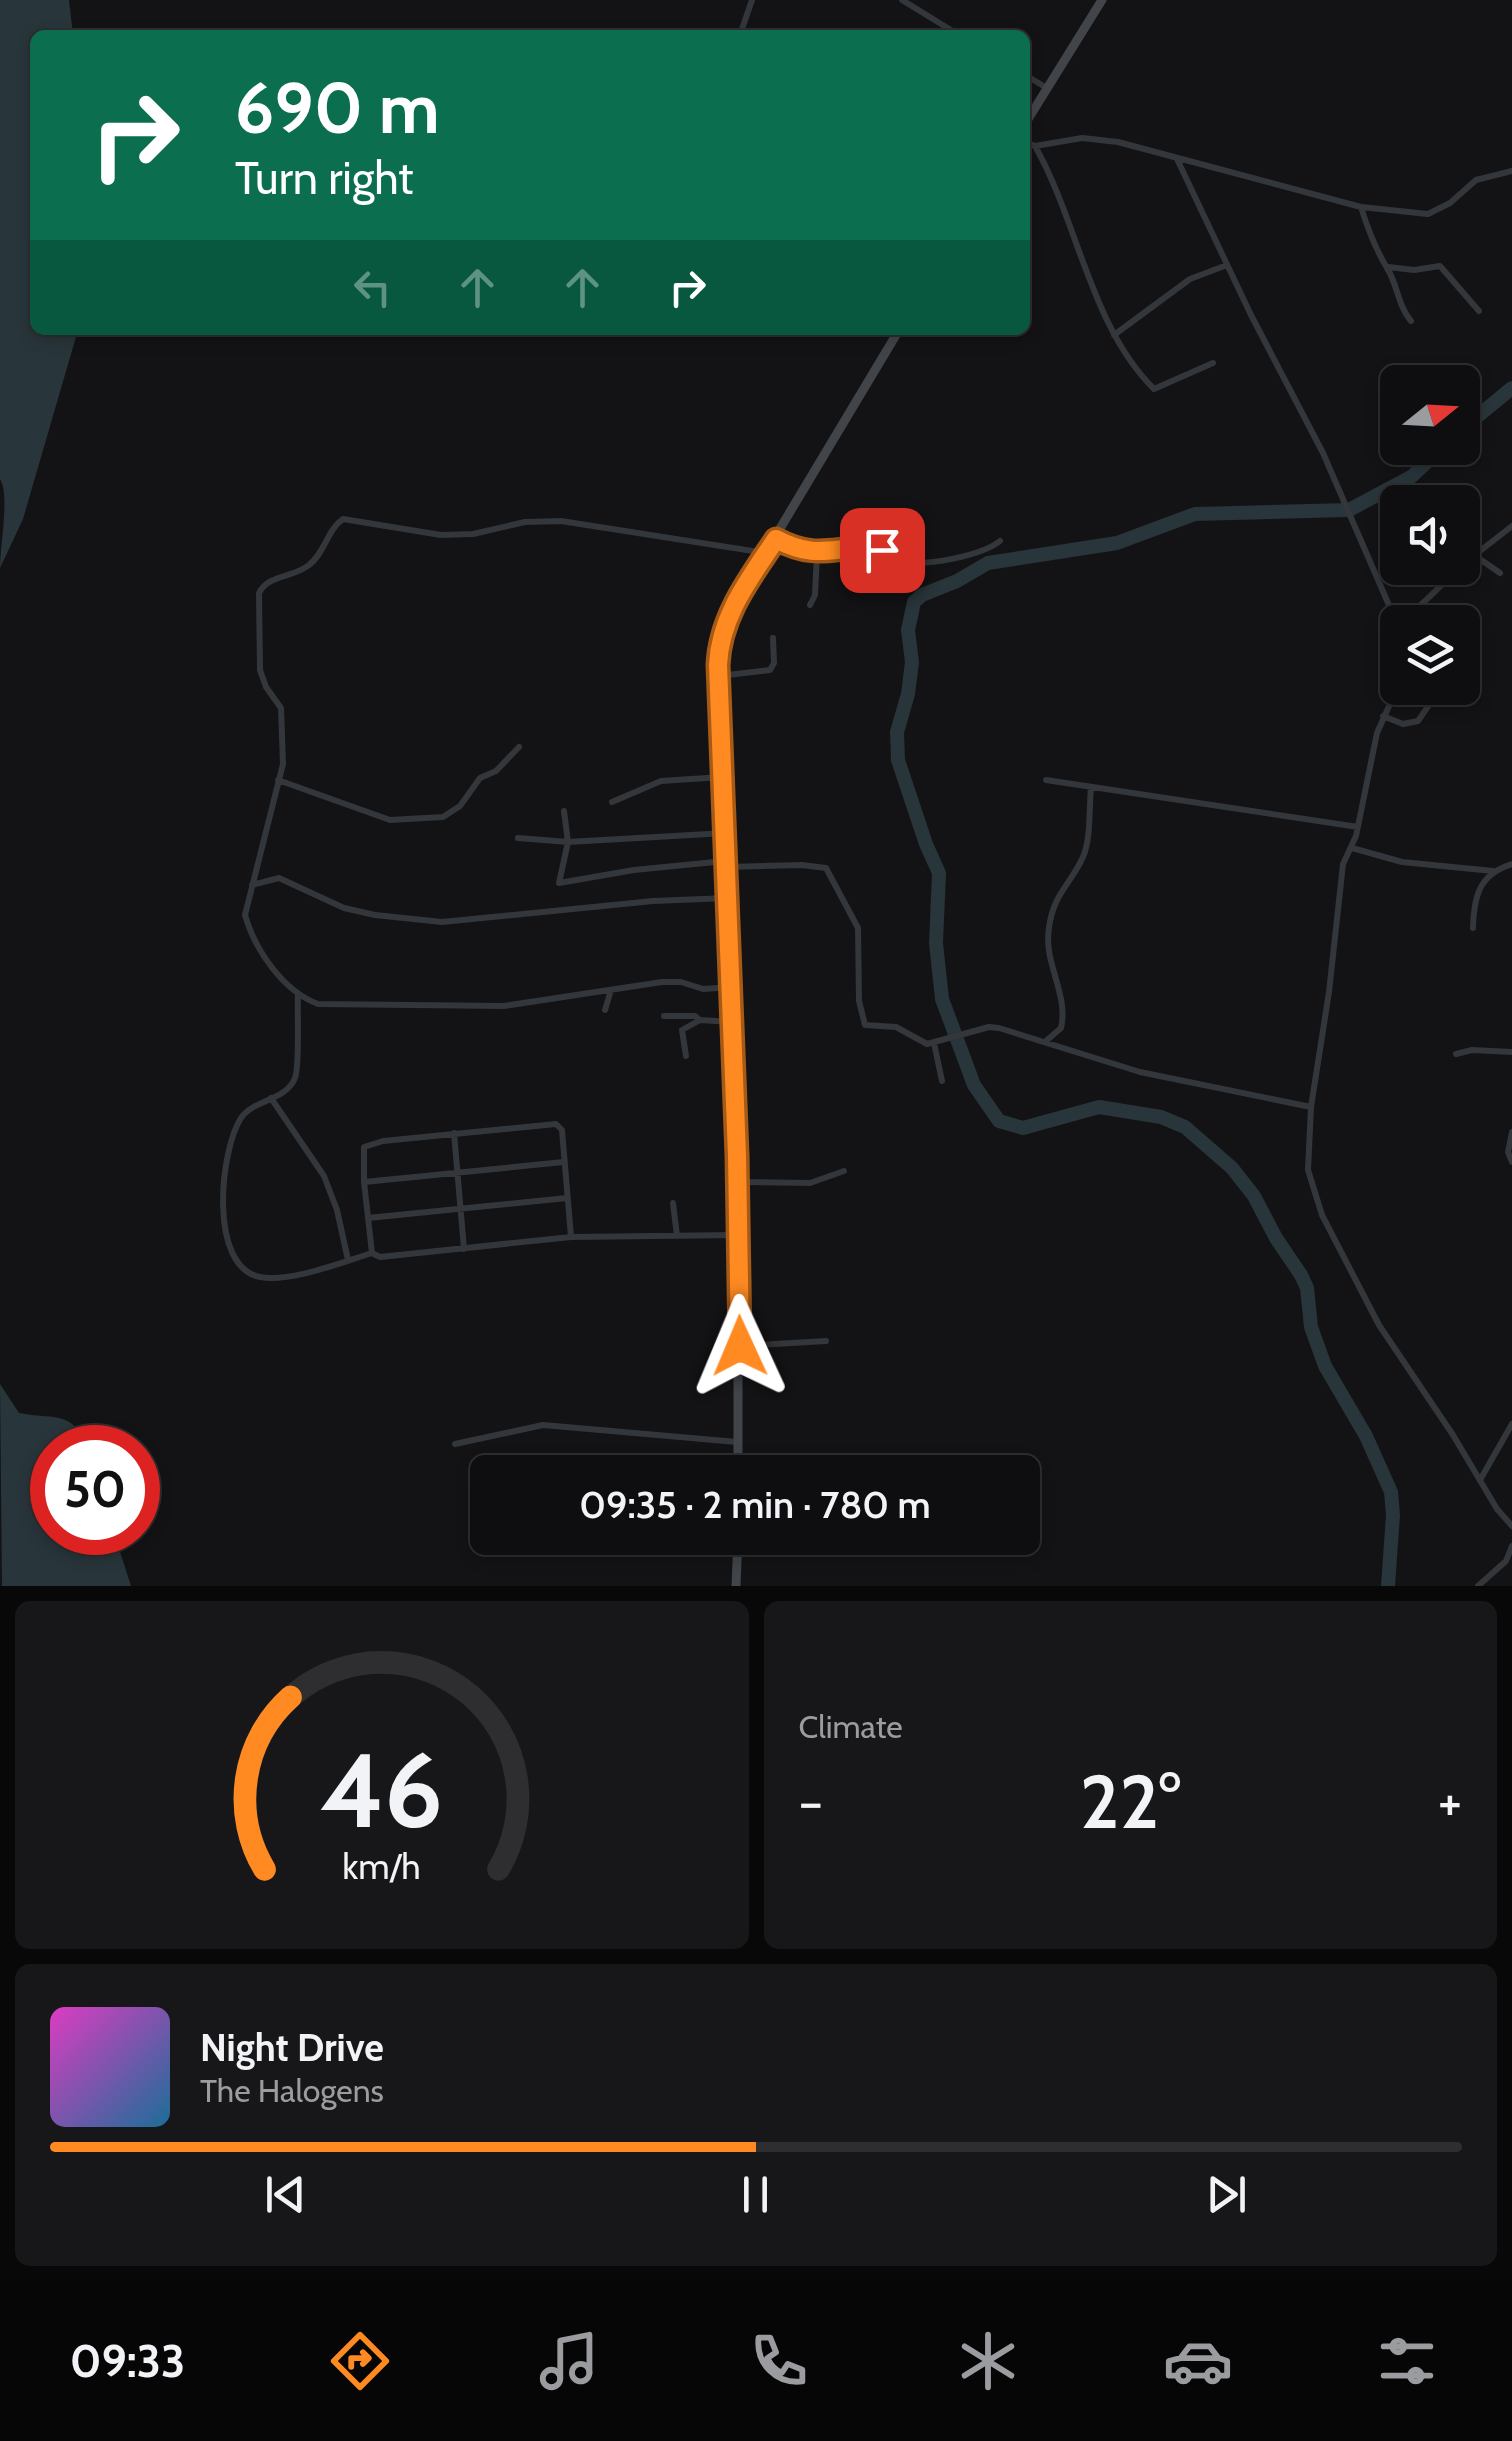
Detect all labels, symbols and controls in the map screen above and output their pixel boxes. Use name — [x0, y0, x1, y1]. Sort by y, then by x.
text: 690 m — [235, 65, 440, 151]
icon: right — [70, 70, 200, 200]
text: Turn right — [235, 151, 414, 205]
icon: left — [345, 260, 400, 315]
icon: ahead — [450, 260, 505, 315]
icon: ahead — [555, 260, 610, 315]
icon: right — [660, 260, 715, 315]
north arrow — [1380, 365, 1480, 465]
map controls — [1380, 365, 1480, 705]
button: sound — [1380, 485, 1480, 585]
pin — [840, 508, 925, 593]
icon: arrive — [855, 523, 910, 578]
button: layers — [1380, 605, 1480, 705]
position arrow — [688, 1294, 792, 1398]
speed limit sign: 50 — [30, 1425, 160, 1555]
text: 09:35 · 2 min · 780 m — [579, 1481, 931, 1528]
text: Climate — [799, 1707, 903, 1746]
text: 46 — [320, 1727, 443, 1853]
text: 22° — [1080, 1756, 1181, 1847]
text: − — [799, 1768, 823, 1835]
text: + — [1438, 1768, 1462, 1835]
text: km/h — [343, 1845, 421, 1888]
text: Night Drive — [200, 2024, 384, 2071]
text: The Halogens — [200, 2071, 384, 2110]
icon: previous — [258, 2167, 313, 2222]
icon: pause — [728, 2167, 783, 2222]
icon: next — [1199, 2167, 1254, 2222]
icon: directions — [325, 2326, 395, 2396]
icon: music — [534, 2326, 604, 2396]
icon: phone — [744, 2326, 814, 2396]
icon: climate — [953, 2326, 1023, 2396]
icon: car — [1163, 2326, 1233, 2396]
icon: filters — [1372, 2326, 1442, 2396]
text: 09:33 — [70, 2334, 185, 2388]

